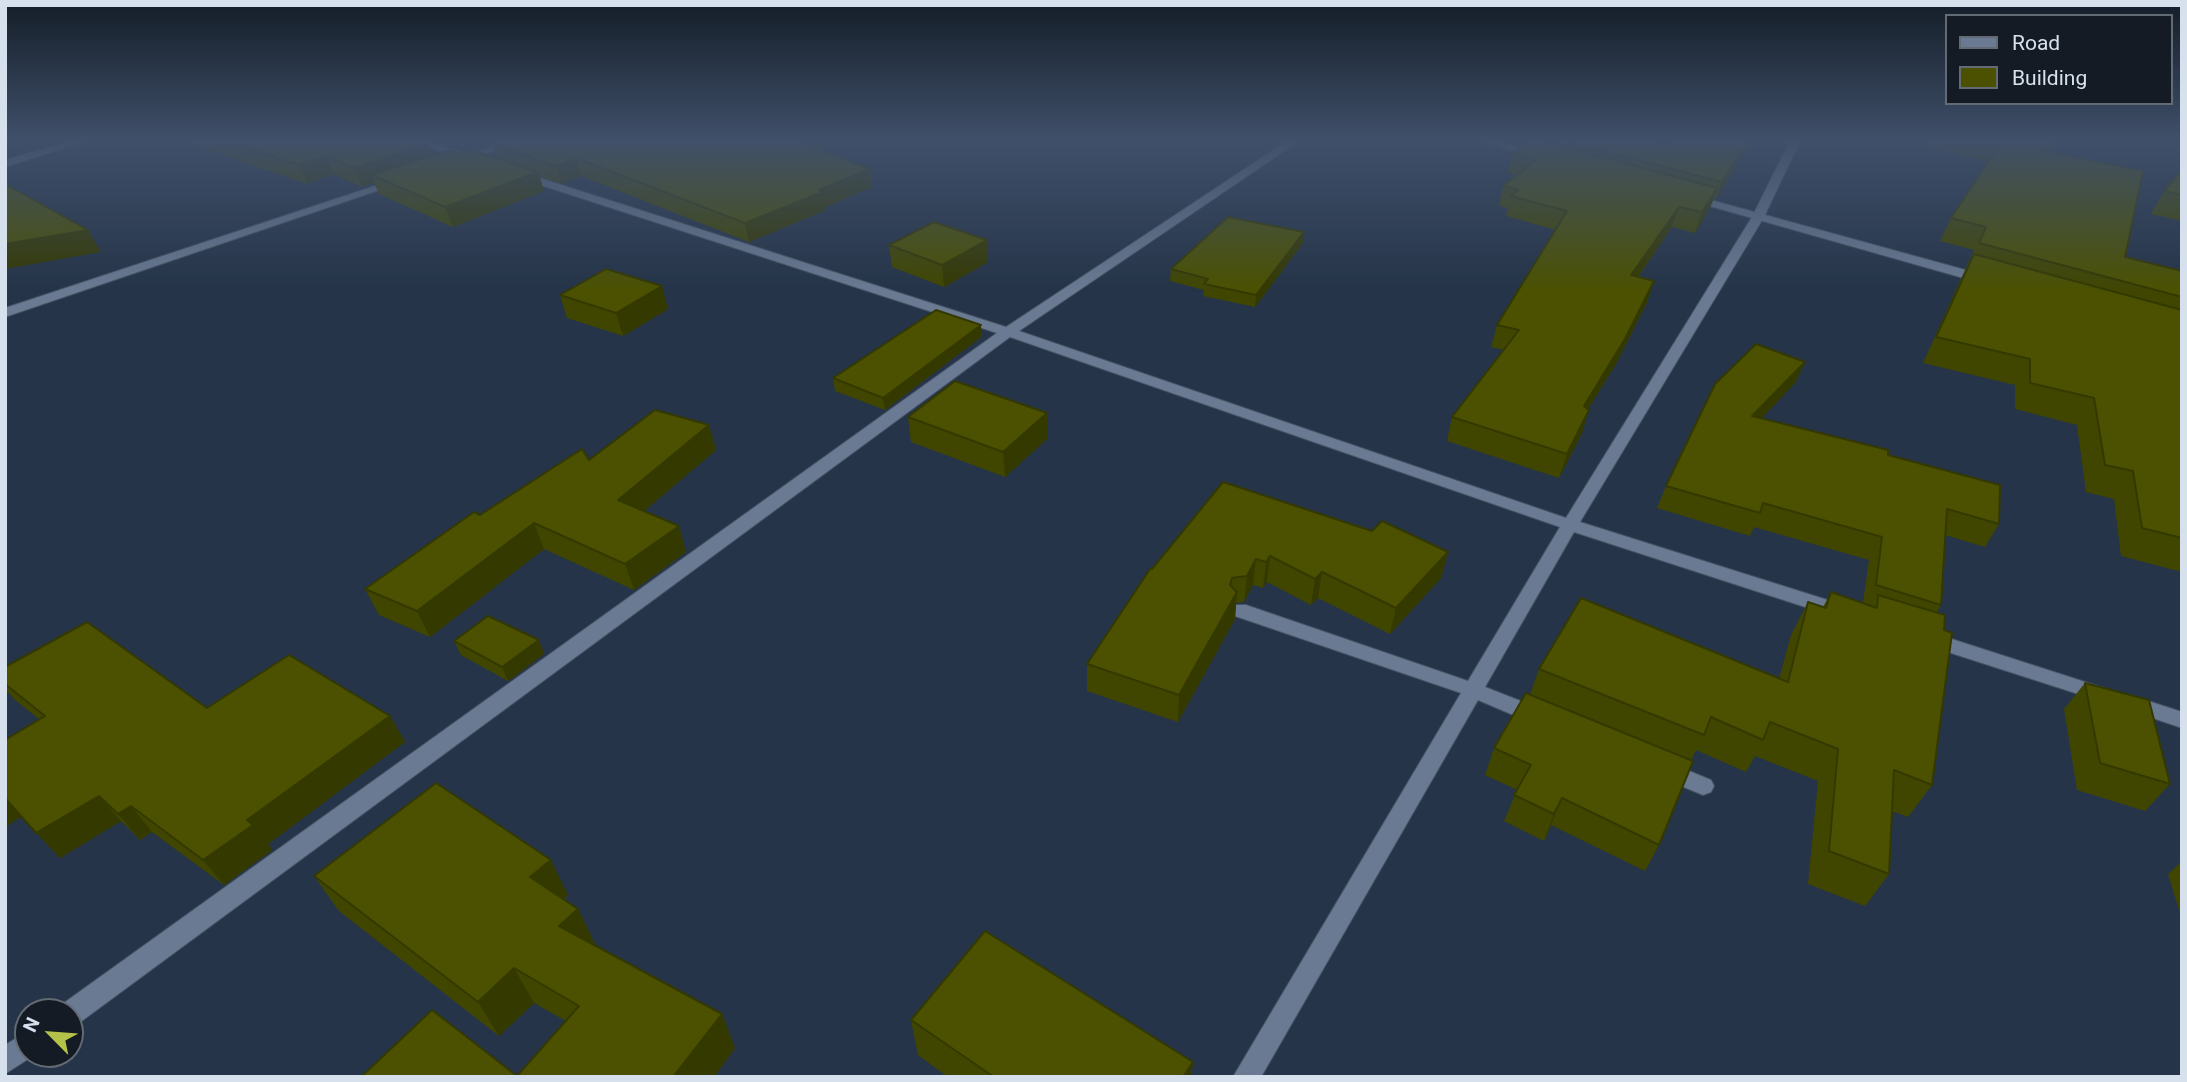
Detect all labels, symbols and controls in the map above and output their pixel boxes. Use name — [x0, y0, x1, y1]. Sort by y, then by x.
legend — [1946, 14, 2173, 105]
text: Road — [2012, 31, 2060, 55]
text: Building — [2012, 66, 2087, 90]
north arrow — [14, 998, 84, 1068]
text: N — [18, 1014, 45, 1036]

